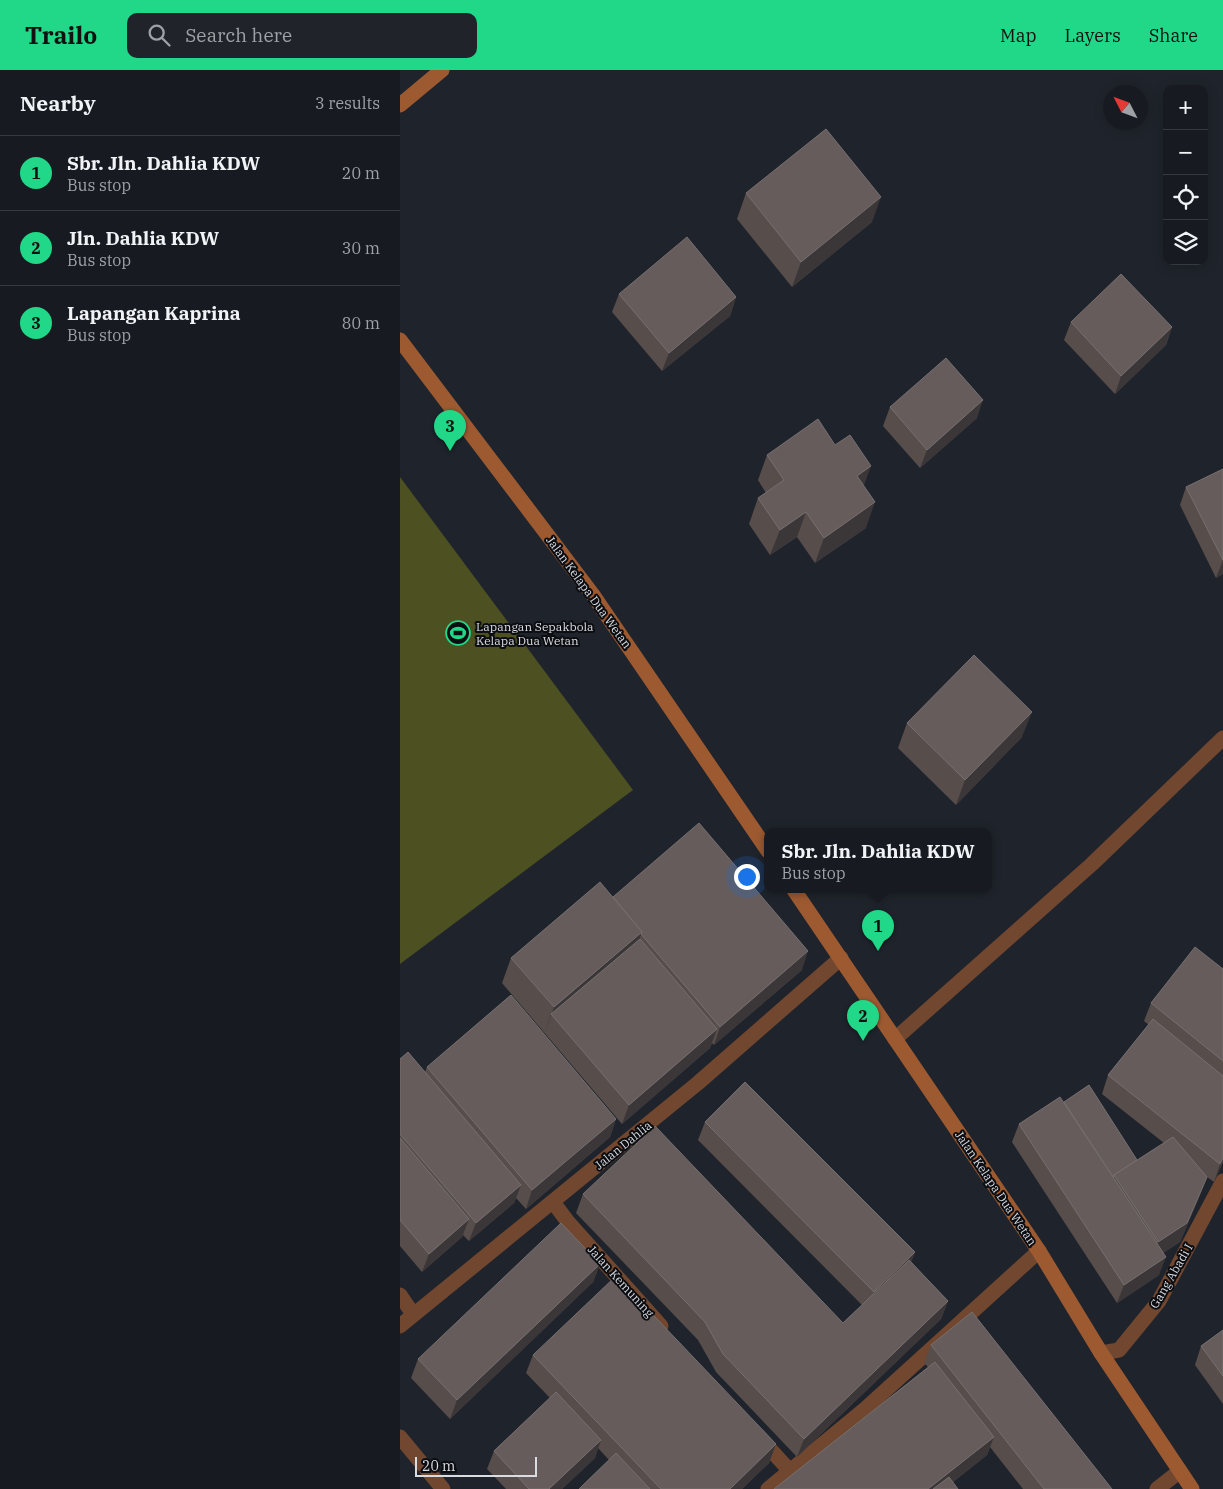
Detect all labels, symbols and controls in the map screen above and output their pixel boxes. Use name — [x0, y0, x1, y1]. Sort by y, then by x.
search box — [127, 13, 477, 58]
text: Trailo — [25, 19, 97, 51]
icon: search — [145, 21, 173, 49]
text: Search here — [185, 23, 292, 47]
text: Map — [1000, 24, 1037, 47]
text: Layers — [1065, 24, 1121, 47]
text: Share — [1149, 24, 1198, 47]
north arrow — [1103, 85, 1148, 130]
map controls — [1163, 85, 1208, 265]
button: + — [1163, 85, 1208, 130]
text: Nearby — [20, 89, 96, 117]
text: 3 results — [315, 93, 380, 113]
button: − — [1163, 130, 1208, 175]
text: Sbr. Jln. Dahlia KDW — [67, 151, 260, 175]
text: 1 — [31, 163, 41, 183]
text: 20 m — [342, 163, 380, 183]
text: Bus stop — [67, 175, 131, 195]
button: locate — [1163, 175, 1208, 220]
button: layers — [1163, 220, 1208, 265]
text: Jln. Dahlia KDW — [67, 226, 219, 250]
text: 2 — [31, 238, 41, 258]
text: 30 m — [342, 238, 380, 258]
text: Bus stop — [67, 250, 131, 270]
text: Lapangan Kaprina — [67, 301, 241, 325]
text: 3 — [31, 313, 41, 333]
text: 80 m — [342, 313, 380, 333]
text: Bus stop — [67, 325, 131, 345]
pin: 3 — [434, 410, 466, 451]
street label: Jalan Kelapa Dua Wetan — [543, 533, 635, 651]
place label: Lapangan Sepakbola Kelapa Dua Wetan — [476, 619, 594, 648]
sports icon: Lapangan Sepakbola Kelapa Dua Wetan — [445, 620, 471, 646]
popup — [764, 828, 992, 893]
text: Sbr. Jln. Dahlia KDW — [781, 839, 975, 863]
text: Bus stop — [781, 863, 846, 883]
your location — [734, 864, 760, 890]
pin: 1 — [862, 910, 894, 951]
pin: 2 — [847, 1000, 879, 1041]
street label: Jalan Dahlia — [591, 1117, 655, 1173]
street label: Jalan Kelapa Dua Wetan — [952, 1128, 1040, 1249]
street label: Gang Abadi I — [1146, 1241, 1196, 1311]
street label: Jalan Kemuning — [585, 1242, 658, 1320]
scale bar — [415, 1454, 538, 1477]
text: 20 m — [422, 1457, 455, 1475]

